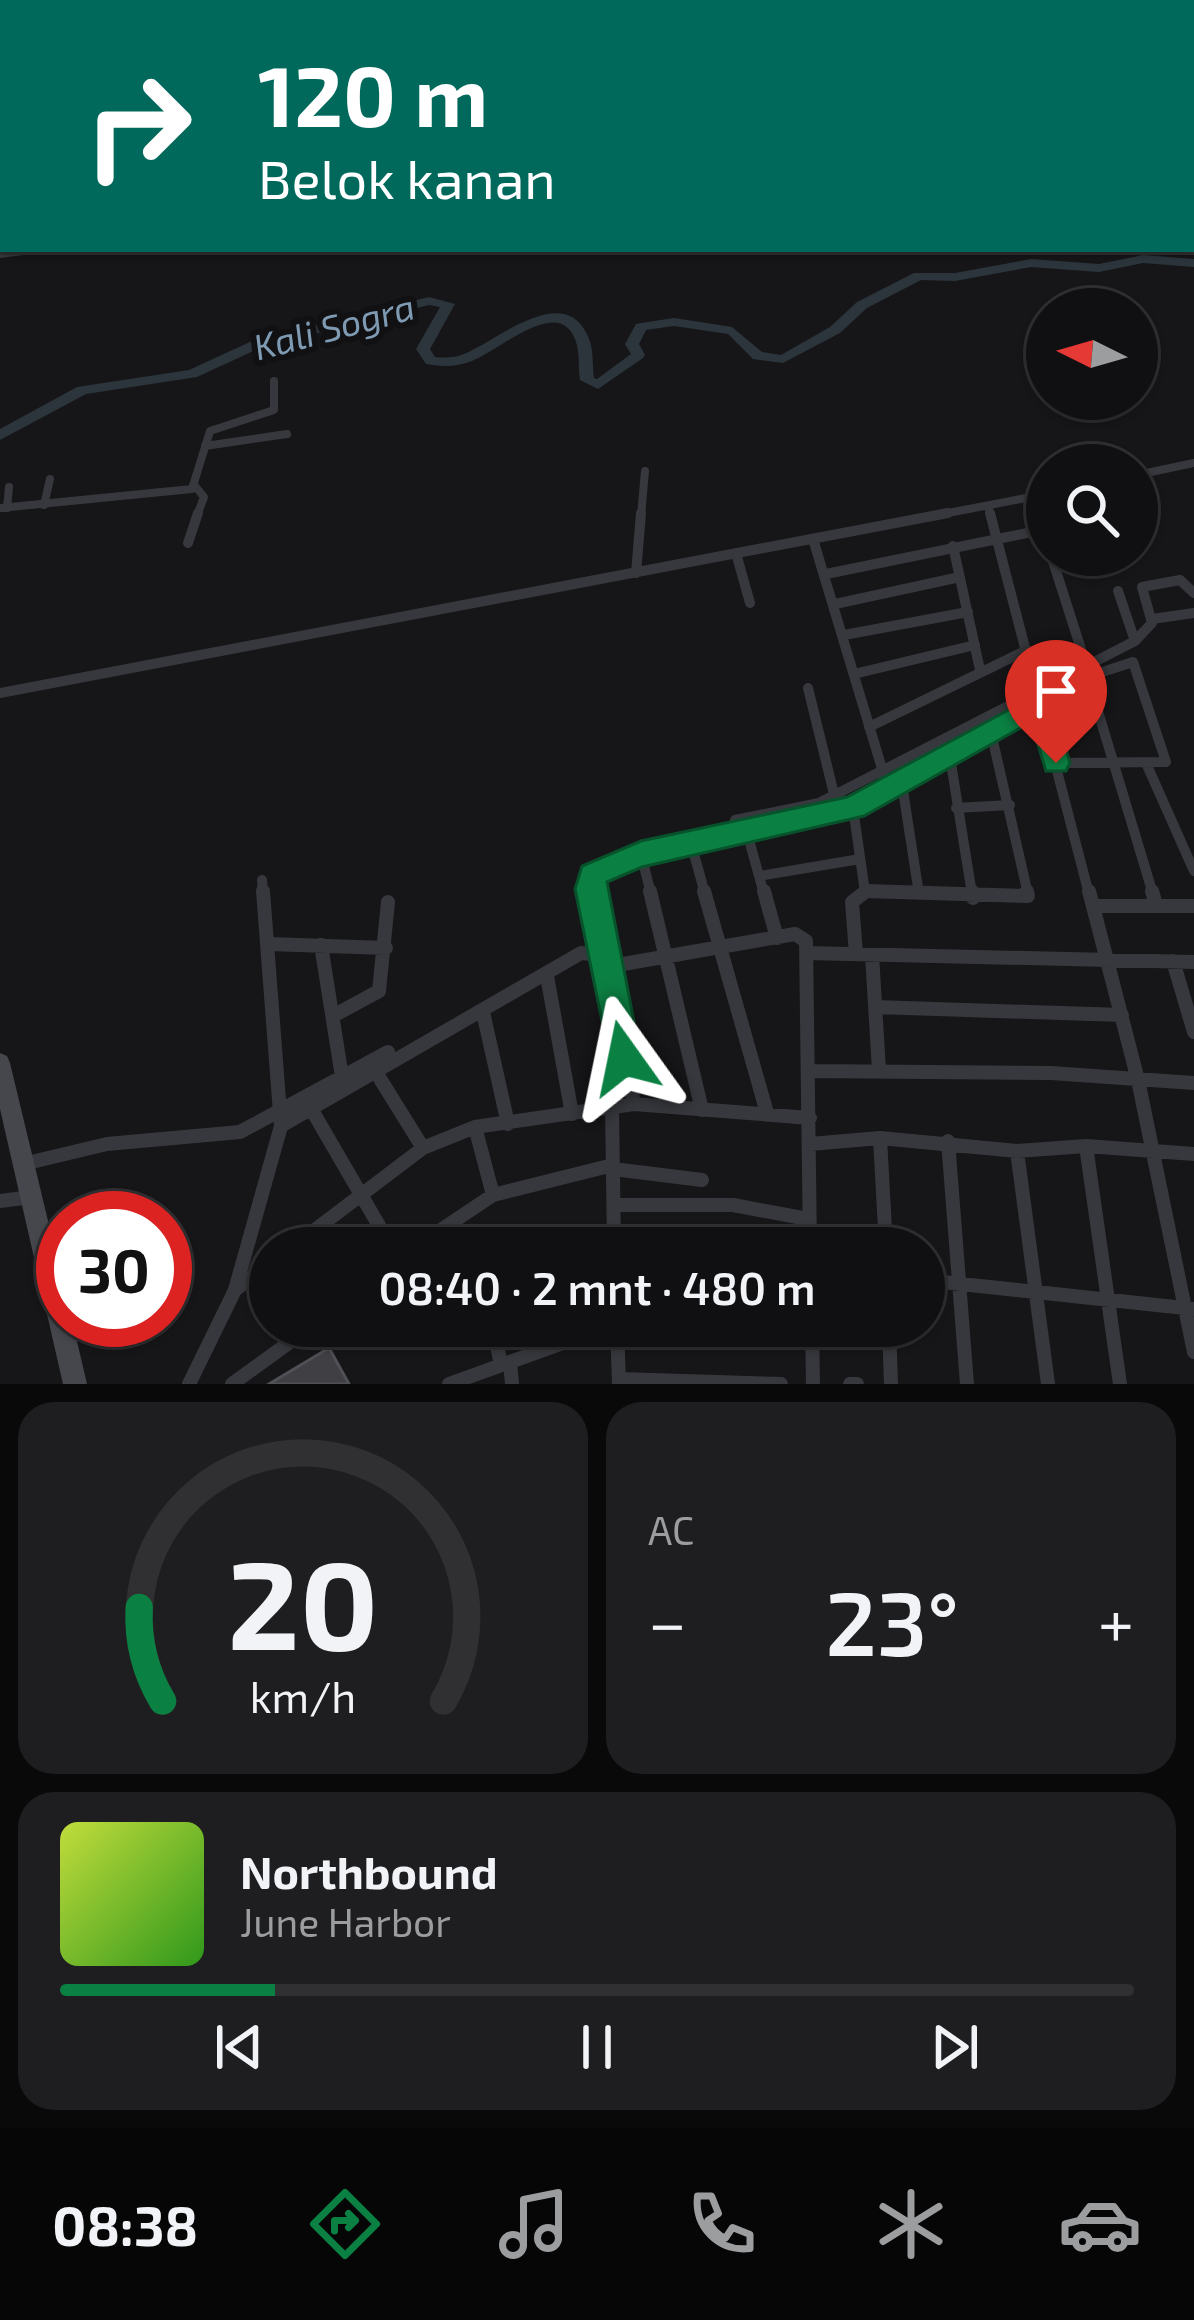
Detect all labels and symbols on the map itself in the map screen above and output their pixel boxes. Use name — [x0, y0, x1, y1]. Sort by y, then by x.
water label: Kali Sogra — [249, 283, 419, 368]
north arrow — [1026, 288, 1158, 420]
pin — [1005, 640, 1107, 763]
position arrow — [561, 995, 687, 1121]
speed limit sign: 30 — [36, 1191, 192, 1347]

